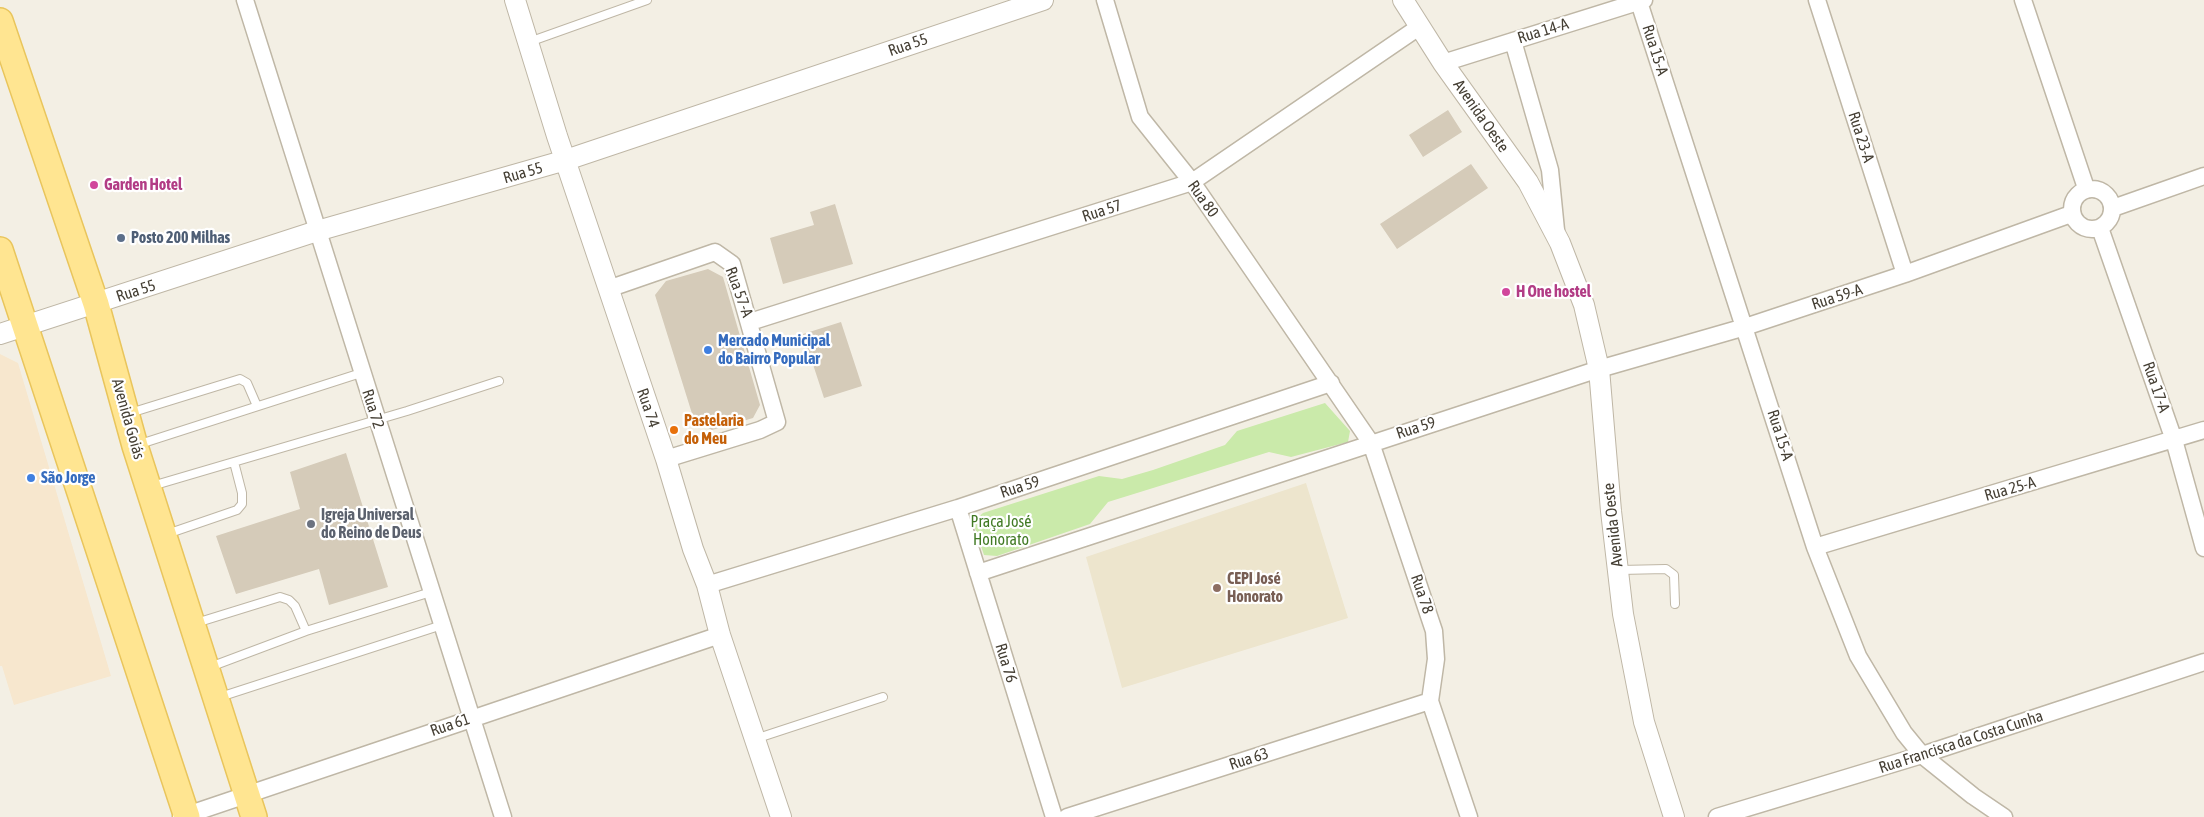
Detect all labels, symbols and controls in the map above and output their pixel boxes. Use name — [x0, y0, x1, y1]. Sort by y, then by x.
street label: Rua 14-A — [1515, 14, 1571, 48]
street label: Rua 15-A — [1638, 22, 1672, 78]
street label: Rua 55 — [886, 29, 930, 61]
street label: Avenida Oeste — [1449, 76, 1513, 156]
street label: Rua 23-A — [1844, 109, 1878, 165]
street label: Rua 55 — [501, 158, 545, 188]
place label: Garden Hotel — [104, 175, 182, 195]
street label: Rua 80 — [1184, 177, 1222, 221]
marker: Garden Hotel — [88, 179, 100, 191]
street label: Rua 57 — [1080, 196, 1124, 226]
place label: Posto 200 Milhas — [131, 228, 230, 248]
marker: Posto 200 Milhas — [115, 232, 127, 244]
street label: Rua 57-A — [721, 264, 757, 320]
street label: Rua 55 — [114, 276, 158, 306]
street label: Rua 59-A — [1809, 280, 1865, 314]
place label: H One hostel — [1516, 282, 1591, 302]
marker: H One hostel — [1500, 286, 1512, 298]
place label: Mercado Municipal do Bairro Popular — [718, 331, 830, 369]
marker: Mercado Municipal do Bairro Popular — [702, 344, 714, 356]
street label: Rua 17-A — [2138, 359, 2174, 415]
street label: Avenida Goiás — [107, 376, 149, 462]
street label: Rua 74 — [632, 386, 664, 430]
street label: Rua 72 — [358, 387, 388, 431]
street label: Rua 15-A — [1763, 407, 1797, 463]
place label: Pastelaria do Meu — [684, 411, 744, 449]
street label: Rua 59 — [1394, 413, 1438, 443]
marker: Pastelaria do Meu — [668, 424, 680, 436]
place label: São Jorge — [41, 468, 96, 488]
marker: São Jorge — [25, 472, 37, 484]
street label: Rua 59 — [998, 472, 1042, 502]
street label: Rua 25-A — [1982, 473, 2038, 505]
street label: Avenida Oeste — [1599, 482, 1627, 568]
place label: Igreja Universal do Reino de Deus — [321, 505, 421, 543]
park label: Praça José Honorato — [971, 512, 1031, 550]
marker: Igreja Universal do Reino de Deus — [305, 518, 317, 530]
place label: CEPI José Honorato — [1227, 569, 1283, 607]
street label: Rua 78 — [1406, 572, 1438, 616]
marker: CEPI José Honorato — [1211, 582, 1223, 594]
street label: Rua 76 — [991, 641, 1021, 685]
street label: Rua Francisca da Costa Cunha — [1876, 706, 2046, 778]
street label: Rua 61 — [428, 709, 472, 741]
street label: Rua 63 — [1227, 744, 1271, 774]

